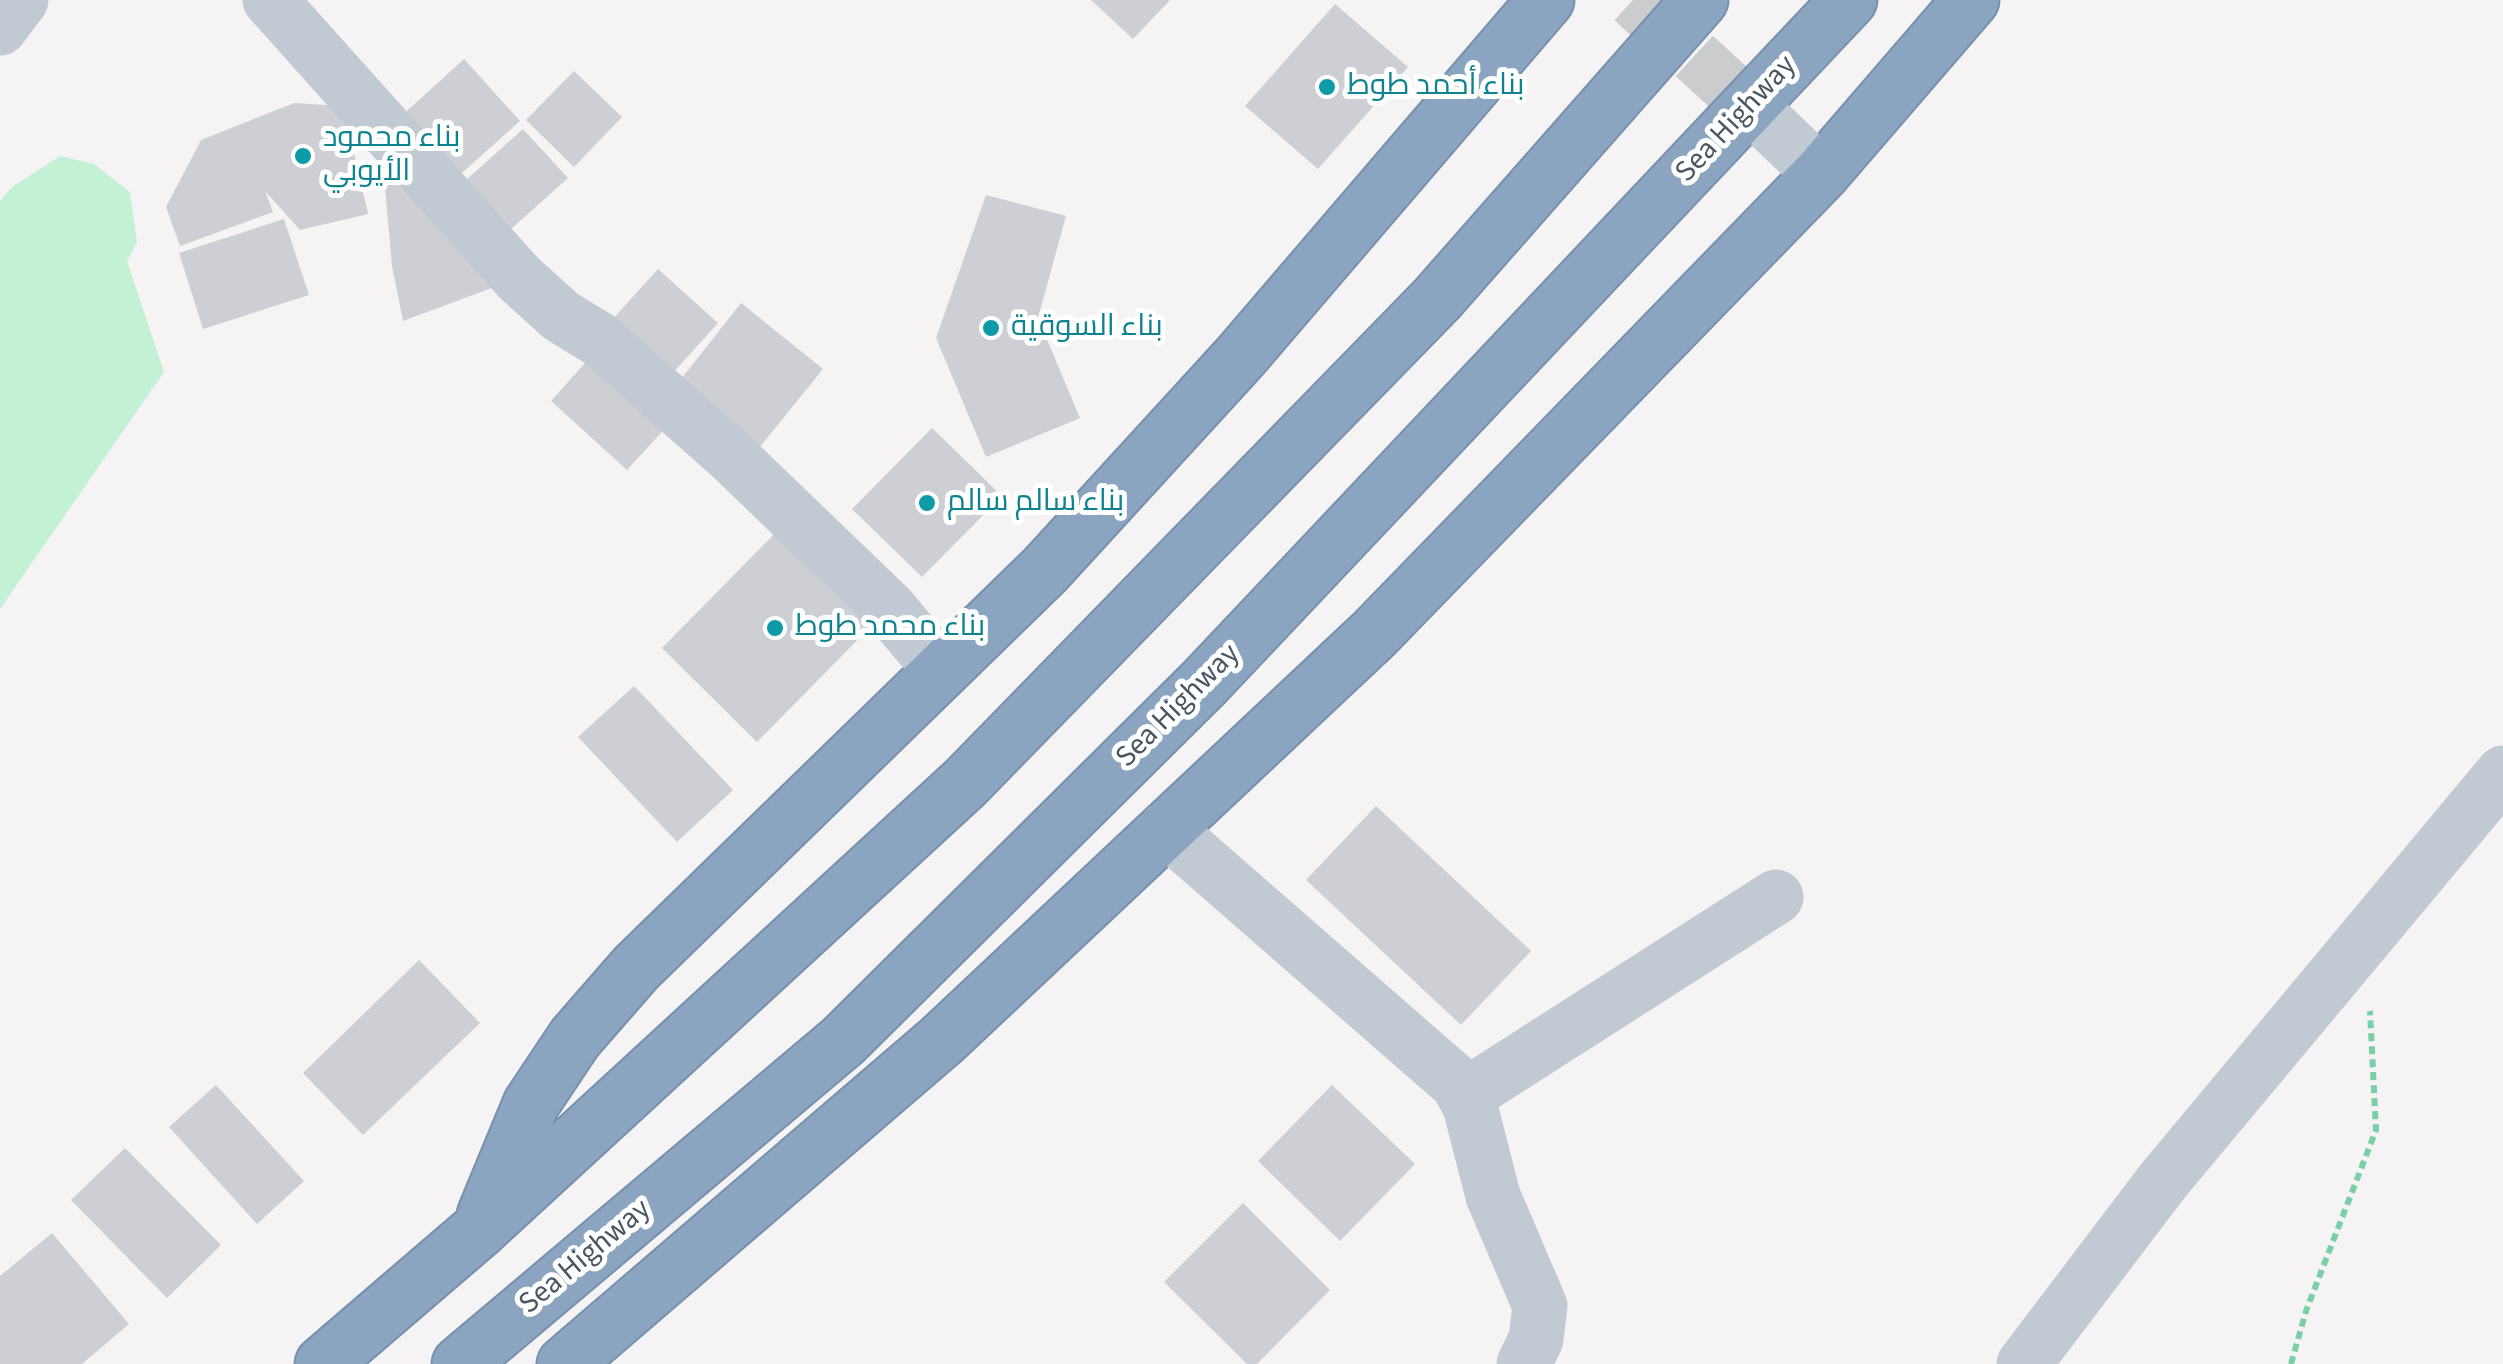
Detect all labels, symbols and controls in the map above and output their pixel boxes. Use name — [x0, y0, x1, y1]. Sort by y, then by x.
street label: Sea Highway — [1669, 49, 1805, 191]
place label: بناء أحمد طوط — [1347, 69, 1525, 105]
marker: بناء أحمد طوط — [1316, 76, 1338, 98]
place label: بناء محمود الأيوبي — [323, 121, 460, 192]
marker: بناء محمود الأيوبي — [292, 145, 314, 167]
place label: بناء السوقية — [1011, 310, 1163, 346]
marker: بناء السوقية — [980, 317, 1002, 339]
place label: بناء سالم سالم — [947, 485, 1124, 521]
marker: بناء سالم سالم — [916, 492, 938, 514]
place label: بناء محمد طوط — [795, 610, 985, 646]
marker: بناء محمد طوط — [764, 617, 786, 639]
street label: Sea Highway — [1110, 638, 1248, 776]
street label: Sea Highway — [513, 1193, 659, 1323]

